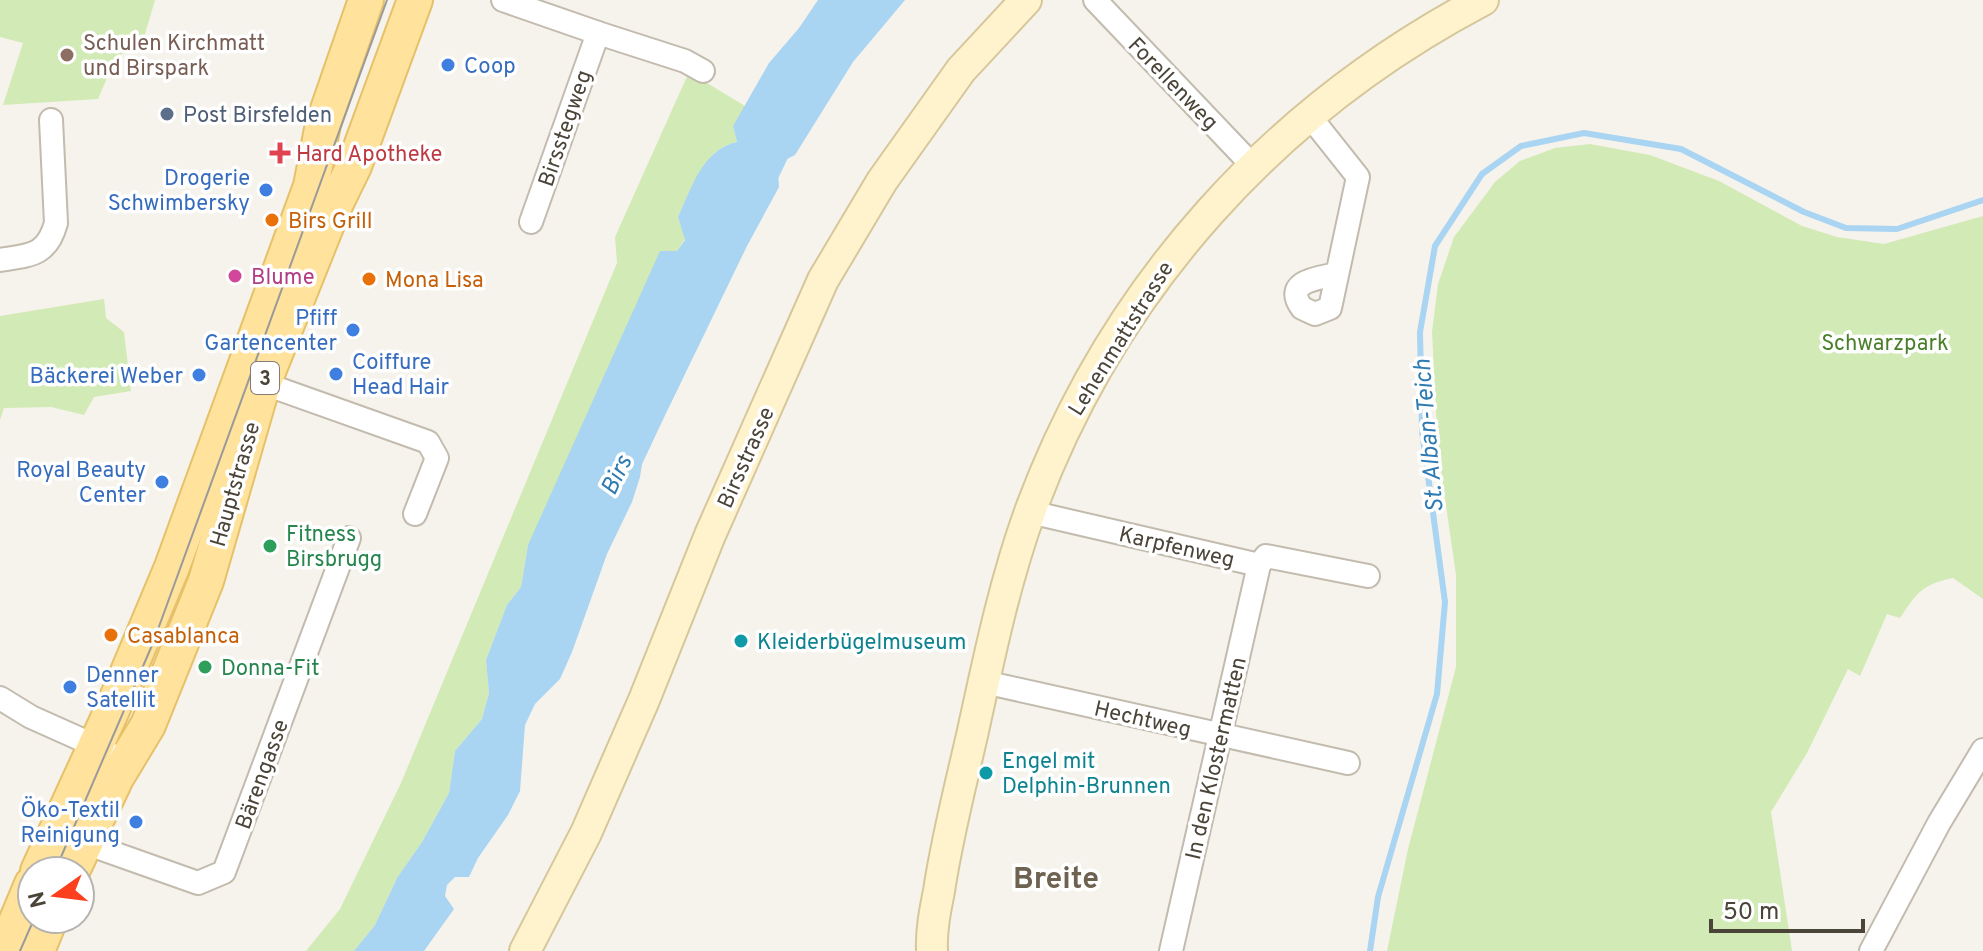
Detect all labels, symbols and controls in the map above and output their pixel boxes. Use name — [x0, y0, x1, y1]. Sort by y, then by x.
place label: Schulen Kirchmatt und Birspark — [83, 31, 265, 83]
street label: Forellenweg — [1121, 33, 1223, 137]
marker: Schulen Kirchmatt und Birspark — [58, 46, 76, 64]
place label: Coop — [464, 54, 516, 81]
marker: Coop — [439, 56, 457, 74]
street label: Birsstegweg — [534, 67, 599, 191]
place label: Post Birsfelden — [183, 103, 332, 130]
marker: Post Birsfelden — [158, 105, 176, 123]
place label: Hard Apotheke — [296, 142, 442, 169]
marker: Hard Apotheke — [271, 144, 289, 162]
place label: Drogerie Schwimbersky — [108, 166, 250, 218]
marker: Drogerie Schwimbersky — [257, 181, 275, 199]
place label: Birs Grill — [288, 209, 373, 236]
marker: Birs Grill — [263, 211, 281, 229]
street label: Lehenmattstrasse — [1064, 257, 1181, 422]
place label: Blume — [251, 265, 315, 292]
marker: Blume — [226, 267, 244, 285]
place label: Mona Lisa — [385, 268, 484, 295]
marker: Mona Lisa — [360, 270, 378, 288]
place label: Pfiff Gartencenter — [204, 306, 337, 358]
marker: Pfiff Gartencenter — [344, 321, 362, 339]
park label: Schwarzpark — [1821, 331, 1949, 358]
place label: Coiffure Head Hair — [352, 350, 450, 402]
water label: St. Alban-Teich — [1408, 358, 1452, 514]
road number: 3 — [251, 362, 279, 394]
place label: Bäckerei Weber — [30, 364, 183, 391]
marker: Coiffure Head Hair — [327, 365, 345, 383]
marker: Bäckerei Weber — [190, 366, 208, 384]
street label: Birsstrasse — [713, 403, 782, 513]
street label: Hauptstrasse — [206, 419, 267, 550]
water label: Birs — [595, 450, 641, 501]
place label: Royal Beauty Center — [16, 458, 146, 510]
marker: Royal Beauty Center — [153, 473, 171, 491]
place label: Fitness Birsbrugg — [286, 522, 382, 574]
street label: Karpfenweg — [1116, 522, 1237, 575]
marker: Fitness Birsbrugg — [261, 537, 279, 555]
place label: Casablanca — [127, 624, 240, 651]
marker: Casablanca — [102, 626, 120, 644]
place label: Kleiderbügelmuseum — [757, 630, 966, 657]
marker: Kleiderbügelmuseum — [732, 632, 750, 650]
street label: In den Klostermatten — [1181, 655, 1254, 863]
place label: Donna-Fit — [221, 656, 320, 683]
marker: Donna-Fit — [196, 658, 214, 676]
place label: Denner Satellit — [86, 663, 159, 715]
marker: Denner Satellit — [61, 678, 79, 696]
street label: Hechtweg — [1091, 696, 1194, 745]
street label: Bärengasse — [231, 716, 296, 834]
place label: Engel mit Delphin-Brunnen — [1002, 749, 1171, 801]
marker: Engel mit Delphin-Brunnen — [977, 764, 995, 782]
place label: Öko-Textil Reinigung — [20, 796, 120, 850]
marker: Öko-Textil Reinigung — [127, 813, 145, 831]
north arrow — [16, 855, 96, 935]
district label: Breite — [1013, 862, 1099, 899]
scale bar — [1711, 883, 1863, 933]
text: N — [24, 888, 54, 910]
text: 50 m — [1723, 898, 1779, 928]

